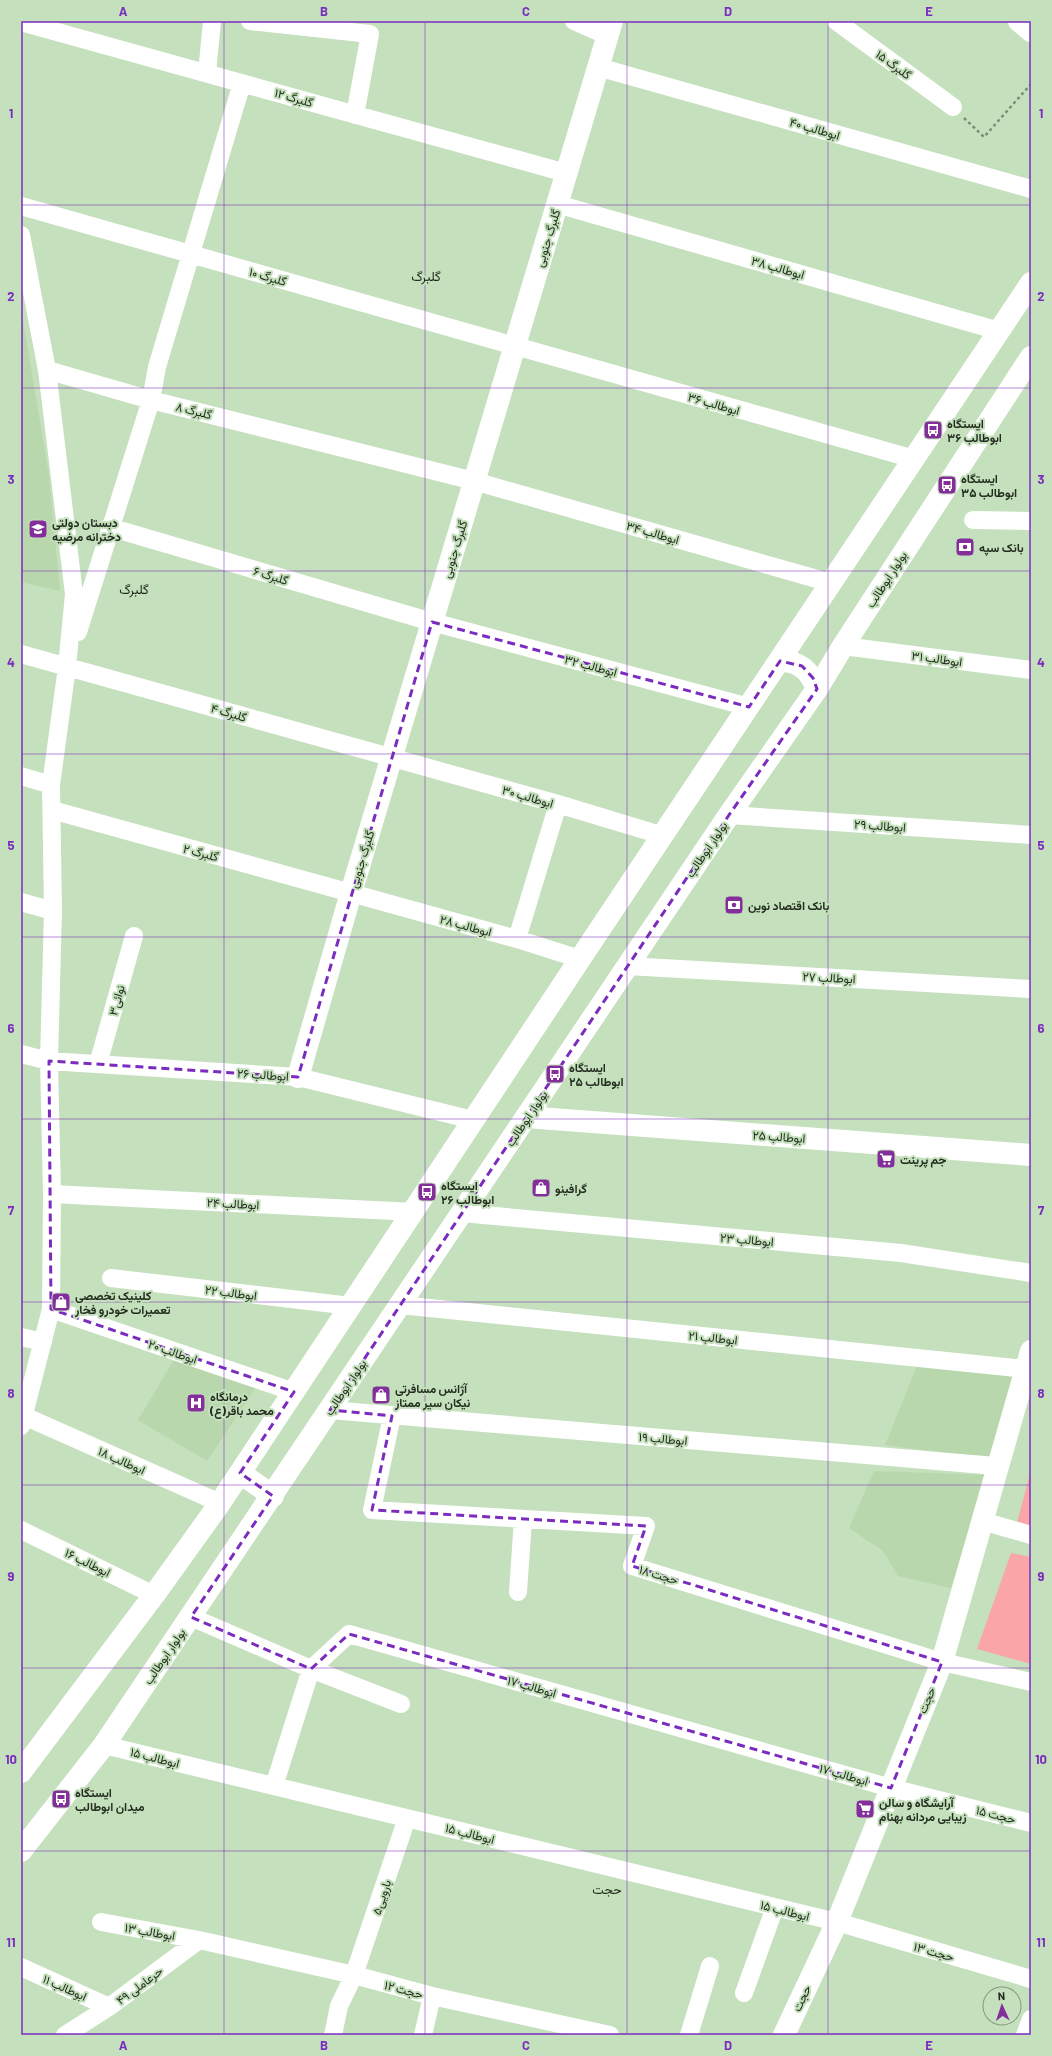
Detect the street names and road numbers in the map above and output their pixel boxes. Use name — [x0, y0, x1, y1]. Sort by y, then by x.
street label: گلبرگ ۱۵ — [872, 46, 914, 83]
street label: گلبرگ ۱۲ — [273, 85, 315, 111]
street label: ابوطالب ۴۰ — [788, 114, 842, 144]
street label: گلبرگ جنوبی — [532, 207, 564, 269]
street label: ابوطالب ۳۸ — [749, 253, 806, 283]
street label: گلبرگ ۱۰ — [247, 264, 288, 290]
street label: ابوطالب ۳۶ — [686, 389, 742, 419]
street label: گلبرگ ۸ — [174, 399, 214, 423]
street label: گلبرگ جنوبی — [439, 518, 471, 580]
street label: ابوطالب ۳۴ — [624, 518, 681, 548]
street label: بولوار ابوطالب — [863, 548, 911, 611]
street label: گلبرگ ۶ — [251, 563, 290, 589]
street label: ابوطالب ۳۱ — [910, 648, 963, 670]
street label: ابوطالب ۳۲ — [563, 651, 619, 681]
street label: گلبرگ ۴ — [209, 700, 249, 726]
street label: ابوطالب ۳۰ — [500, 782, 555, 812]
street label: ابوطالب ۲۹ — [854, 816, 906, 836]
street label: بولوار ابوطالب — [682, 818, 731, 881]
street label: گلبرگ جنوبی — [346, 828, 378, 890]
street label: گلبرگ ۲ — [181, 841, 220, 865]
street label: ابوطالب ۲۸ — [438, 911, 493, 941]
street label: ابوطالب ۲۷ — [802, 969, 856, 987]
street label: نوائی۳ — [105, 983, 129, 1017]
street label: ابوطالب ۲۶ — [237, 1065, 289, 1085]
street label: بولوار ابوطالب — [502, 1087, 551, 1150]
street label: ابوطالب ۲۵ — [752, 1127, 806, 1147]
street label: ابوطالب ۲۴ — [206, 1195, 260, 1213]
street label: ابوطالب ۲۳ — [719, 1230, 774, 1250]
street label: ابوطالب ۲۲ — [204, 1282, 258, 1304]
street label: ابوطالب ۲۱ — [688, 1327, 738, 1349]
street label: ابوطالب ۲۰ — [146, 1336, 199, 1368]
street label: بولوار ابوطالب — [321, 1356, 370, 1419]
street label: ابوطالب ۱۹ — [638, 1429, 688, 1449]
street label: ابوطالب ۱۸ — [95, 1443, 148, 1478]
street label: ابوطالب ۱۶ — [62, 1545, 113, 1581]
street label: حجت ۱۸ — [637, 1561, 680, 1588]
street label: بولوار ابوطالب — [140, 1625, 189, 1688]
street label: ابوطالب ۱۷ — [505, 1672, 558, 1702]
street label: حجت — [914, 1685, 939, 1716]
street label: ابوطالب ۱۵ — [128, 1744, 181, 1772]
street label: ابوطالب ۱۷ — [817, 1760, 870, 1790]
street label: حجت ۱۵ — [974, 1802, 1017, 1827]
street label: ابوطالب ۱۵ — [443, 1820, 496, 1848]
street label: بارویی۵ — [369, 1878, 395, 1917]
street label: ابوطالب ۱۵ — [758, 1897, 811, 1925]
street label: ابوطالب ۱۳ — [123, 1920, 176, 1944]
street label: حجت ۱۳ — [912, 1939, 956, 1964]
street label: حرعاملی ۴۹ — [113, 1963, 166, 2008]
street label: ابوطالب ۱۱ — [40, 1971, 89, 2005]
street label: حجت ۱۲ — [383, 1977, 425, 2002]
street label: حجت — [789, 1983, 814, 2014]

